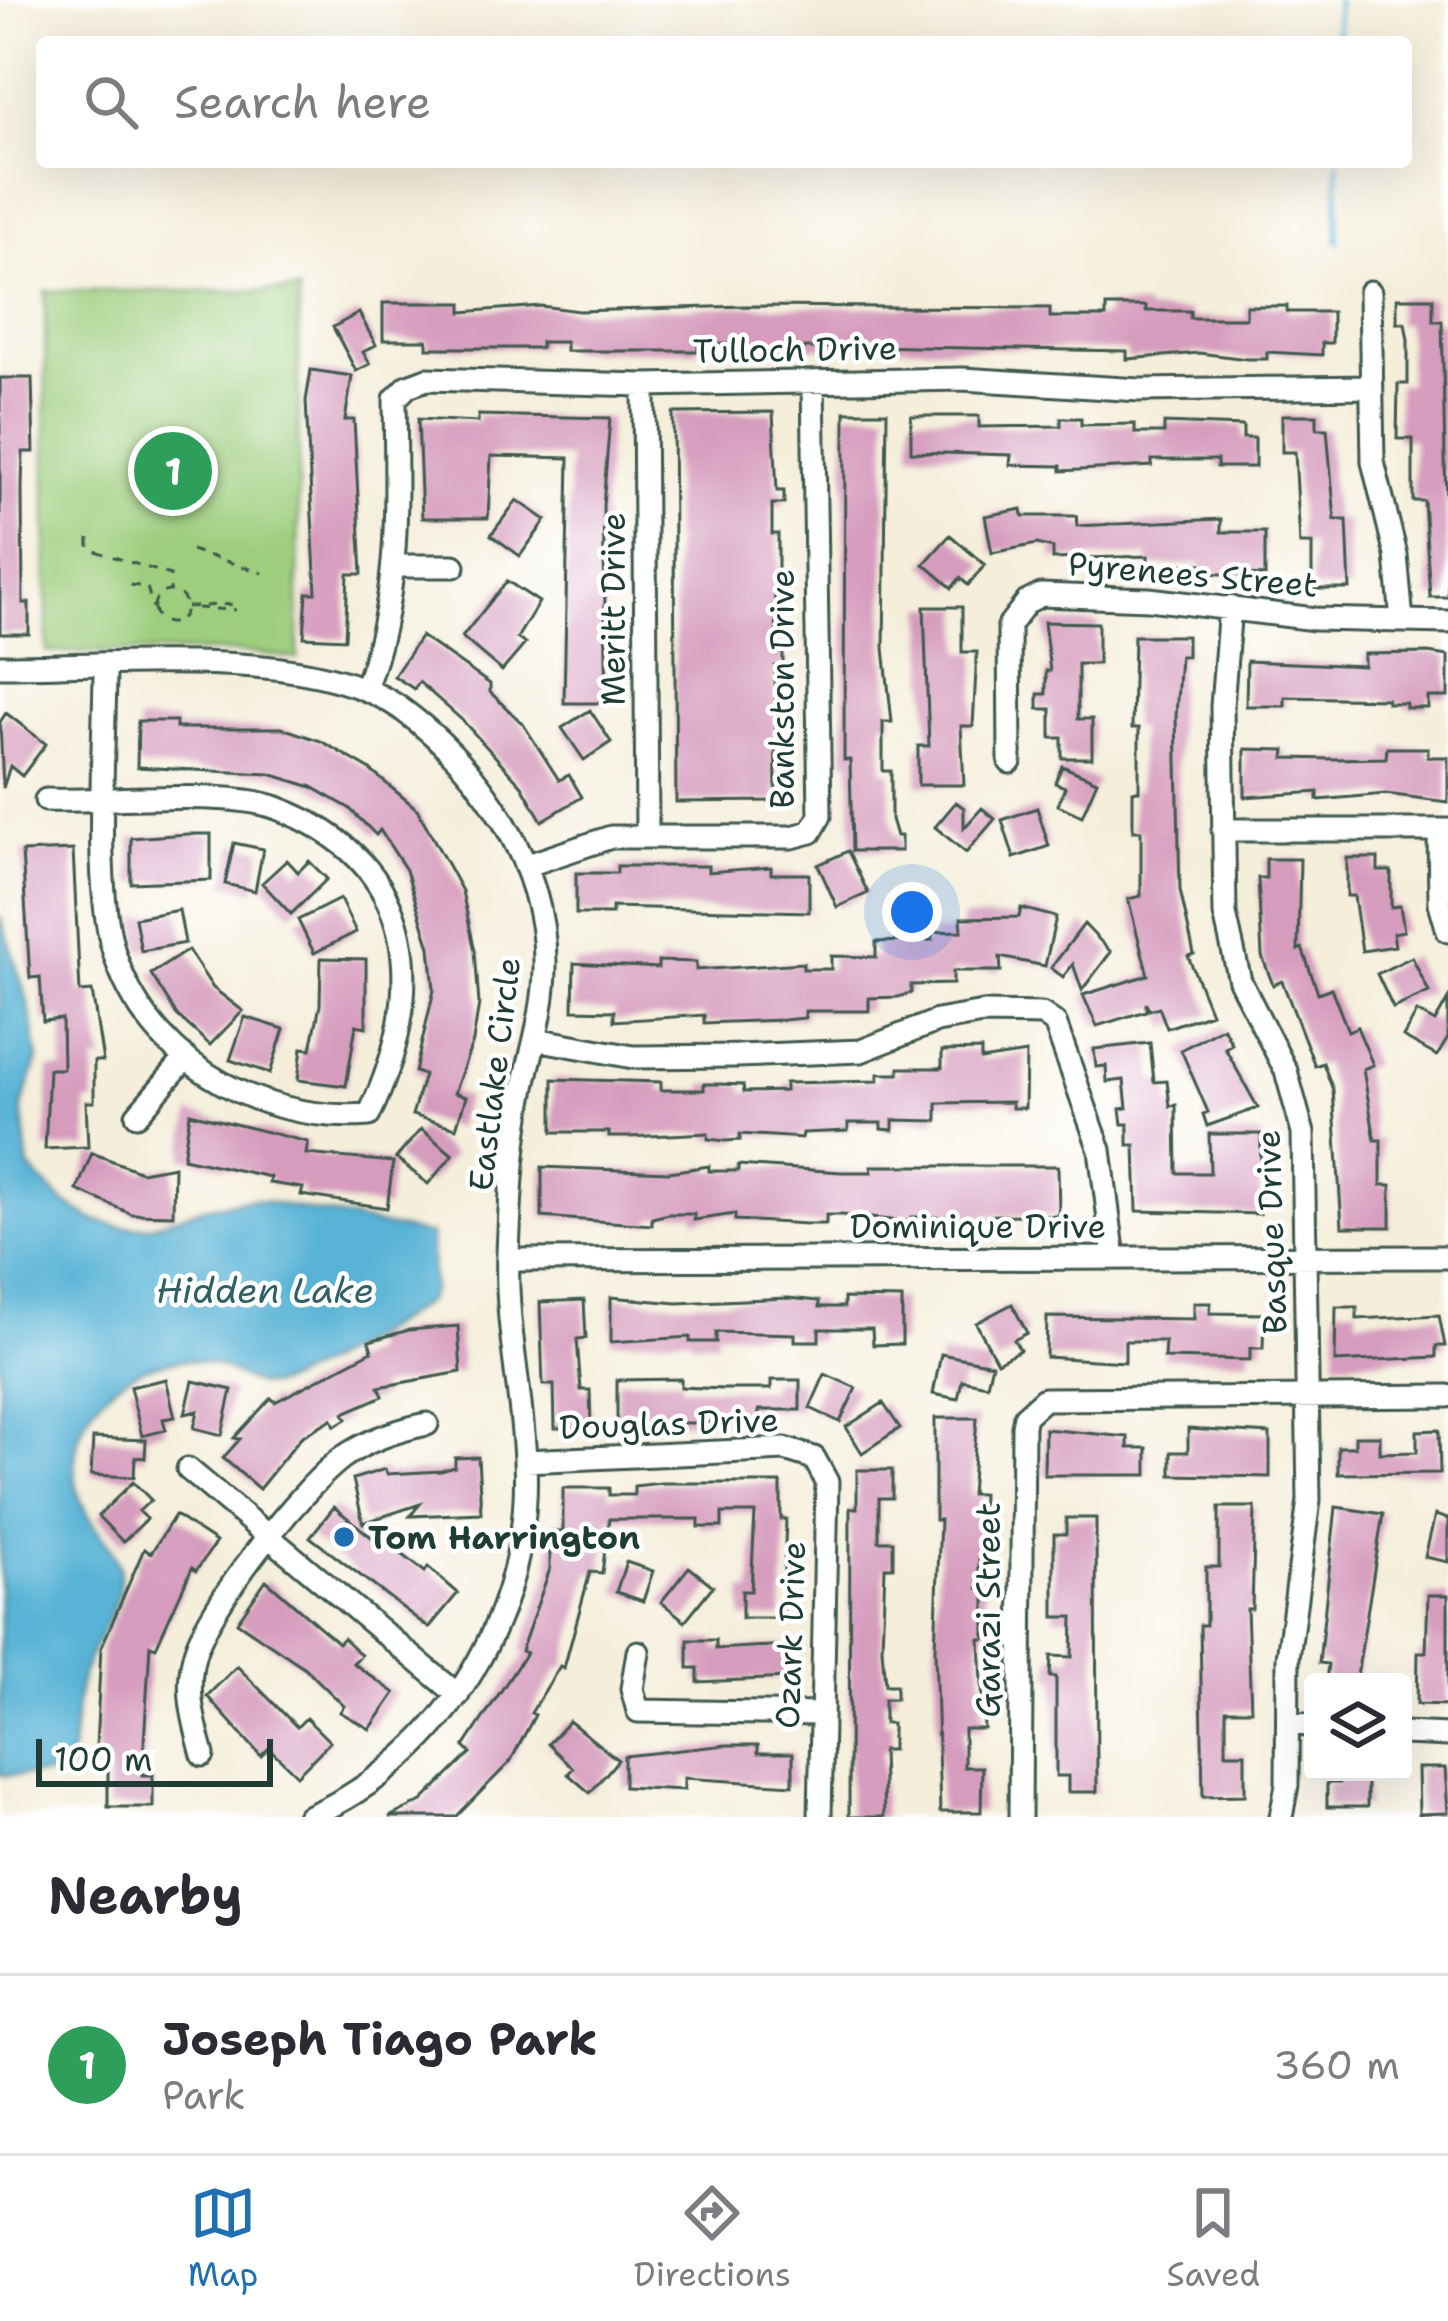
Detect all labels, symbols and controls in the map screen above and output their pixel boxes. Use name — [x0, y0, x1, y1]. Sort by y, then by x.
search box — [36, 36, 1412, 168]
icon: search — [78, 69, 144, 135]
text: Search here — [174, 72, 431, 132]
street label: Tulloch Drive — [693, 325, 898, 374]
pin: 1 — [134, 426, 212, 516]
street label: Meritt Drive — [591, 512, 636, 706]
street label: Pyrenees Street — [1066, 541, 1320, 608]
street label: Bankston Drive — [760, 569, 805, 809]
your location — [882, 882, 942, 942]
street label: Eastlake Circle — [458, 955, 531, 1193]
street label: Basque Drive — [1245, 1129, 1298, 1335]
street label: Dominique Drive — [850, 1204, 1106, 1249]
water label: Hidden Lake — [156, 1266, 374, 1315]
street label: Douglas Drive — [559, 1397, 779, 1450]
street label: Garazi Street — [966, 1502, 1011, 1718]
place label: Tom Harrington — [368, 1515, 640, 1560]
marker: Tom Harrington — [331, 1524, 357, 1550]
street label: Ozark Drive — [765, 1540, 816, 1730]
map controls — [1304, 1673, 1412, 1781]
button: layers — [1304, 1673, 1412, 1781]
scale bar — [36, 1733, 273, 1786]
text: 100 m — [54, 1737, 153, 1782]
text: Nearby — [48, 1861, 243, 1929]
text: Joseph Tiago Park — [162, 2009, 597, 2069]
text: 1 — [78, 2039, 96, 2091]
text: 360 m — [1273, 2039, 1400, 2091]
text: Park — [162, 2069, 246, 2121]
tab: Map — [188, 2180, 258, 2297]
tab: Directions — [634, 2180, 791, 2297]
tab: Saved — [1167, 2180, 1260, 2297]

